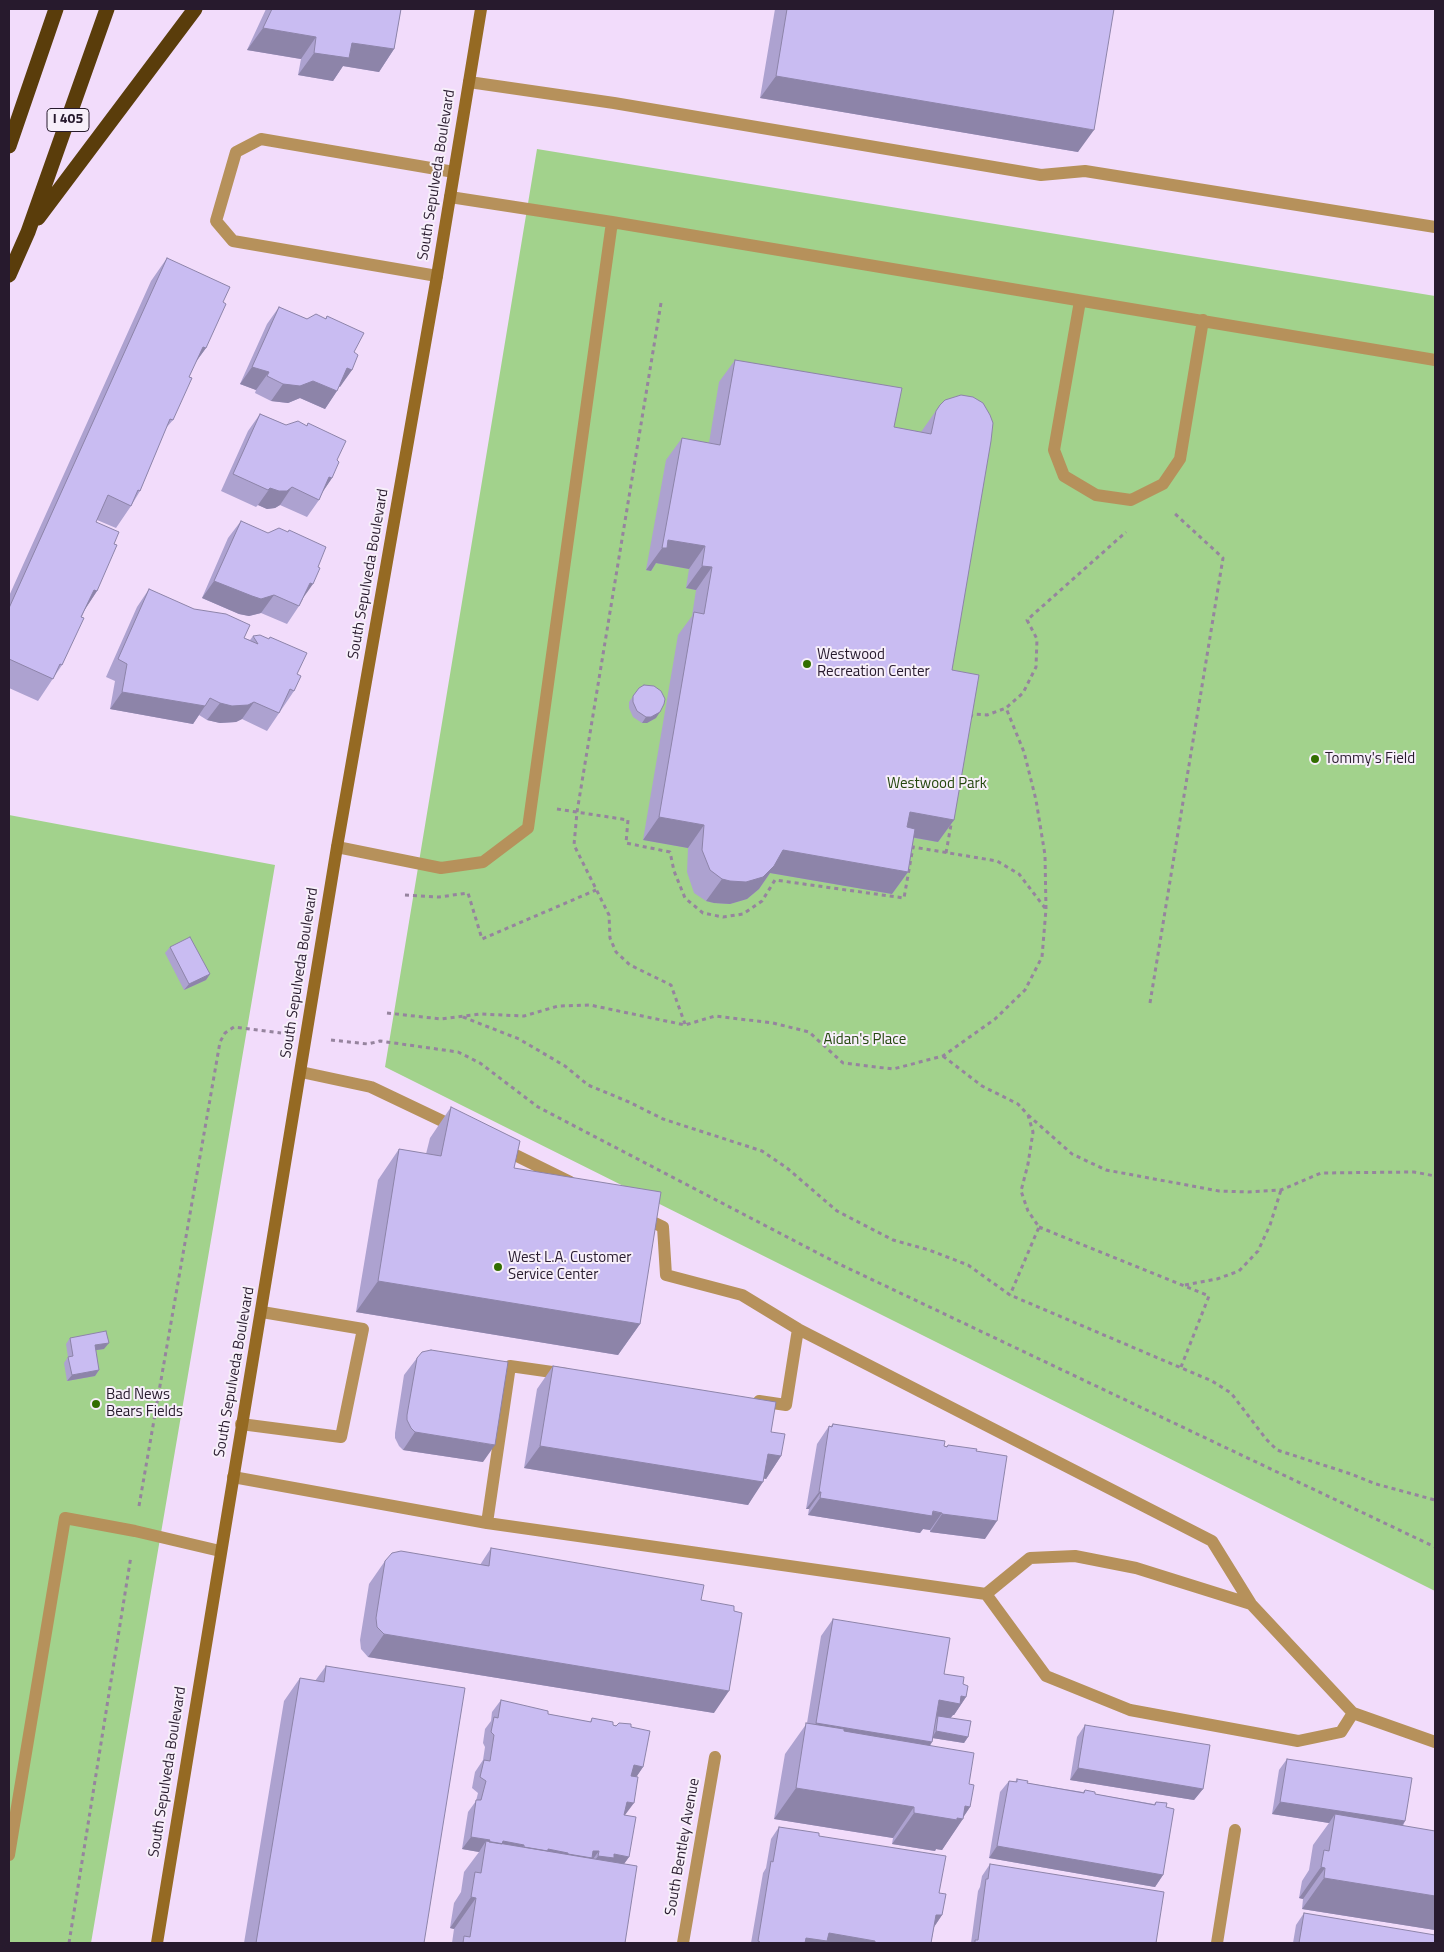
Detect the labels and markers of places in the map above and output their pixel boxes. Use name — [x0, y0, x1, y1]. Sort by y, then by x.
place label: Westwood Recreation Center — [817, 646, 930, 681]
marker: Westwood Recreation Center — [801, 658, 813, 670]
place label: Tommy's Field — [1325, 750, 1415, 768]
marker: Tommy's Field — [1309, 753, 1321, 765]
place label: West L.A. Customer Service Center — [508, 1249, 631, 1284]
marker: West L.A. Customer Service Center — [492, 1261, 504, 1273]
place label: Bad News Bears Fields — [106, 1386, 183, 1421]
marker: Bad News Bears Fields — [90, 1398, 102, 1410]

